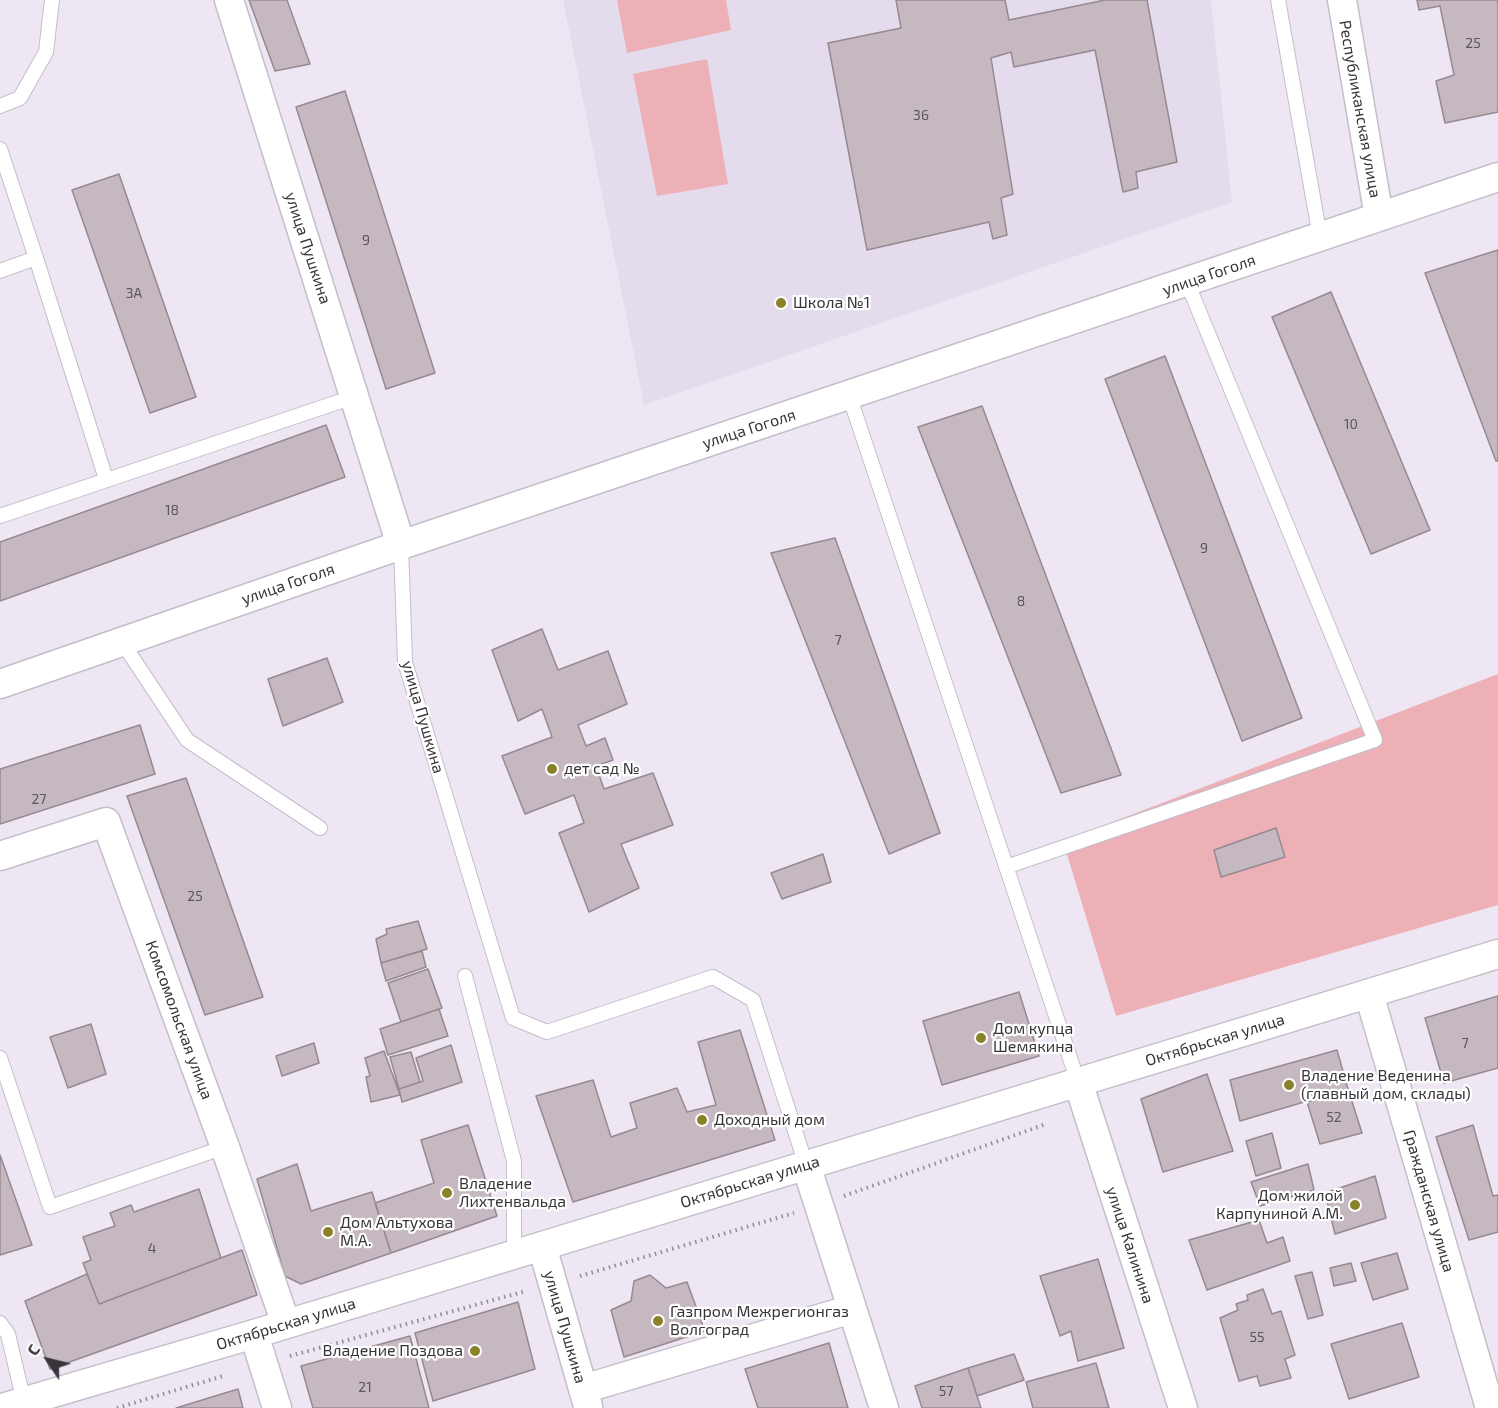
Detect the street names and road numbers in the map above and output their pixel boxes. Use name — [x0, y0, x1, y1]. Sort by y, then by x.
street label: Республиканская улица — [1335, 19, 1385, 199]
street label: улица Пушкина — [281, 190, 335, 306]
street label: улица Гоголя — [1160, 250, 1258, 300]
street label: улица Гоголя — [700, 405, 798, 453]
street label: улица Гоголя — [239, 559, 337, 609]
street label: улица Пушкина — [398, 658, 448, 776]
street label: Комсомольская улица — [141, 938, 217, 1102]
street label: Октябрьская улица — [1143, 1010, 1287, 1070]
street label: Гражданская улица — [1399, 1128, 1459, 1274]
street label: Октябрьская улица — [678, 1152, 822, 1212]
street label: улица Калинина — [1102, 1184, 1158, 1306]
street label: улица Пушкина — [540, 1268, 590, 1386]
street label: Октябрьская улица — [214, 1294, 358, 1354]

